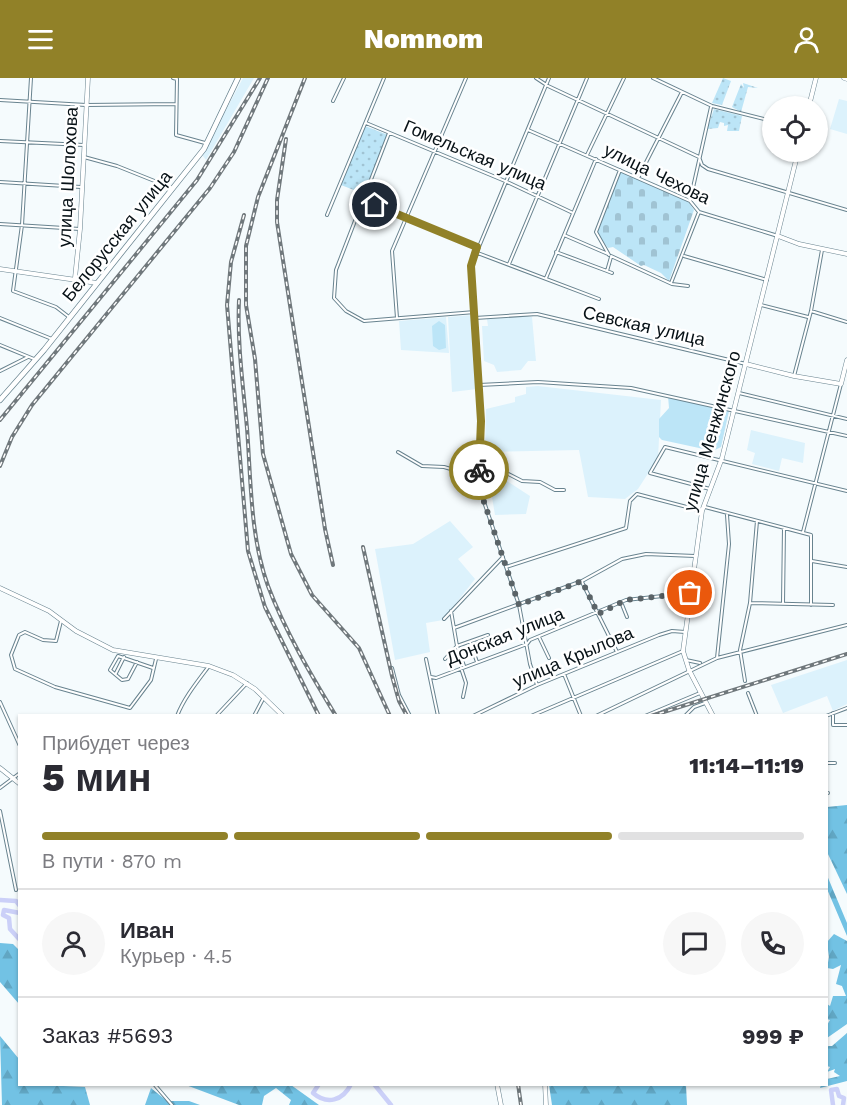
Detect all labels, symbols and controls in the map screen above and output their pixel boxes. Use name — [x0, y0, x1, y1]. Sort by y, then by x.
icon: menu — [24, 23, 57, 56]
text: Nomnom — [364, 23, 483, 55]
icon: person — [790, 23, 823, 56]
map controls — [762, 96, 828, 162]
button: locate — [762, 96, 828, 162]
street label: улица Шолохова — [53, 105, 82, 248]
street label: Гомельская улица — [401, 115, 551, 194]
street label: улица Чехова — [601, 139, 715, 209]
street label: Белорусская улица — [57, 165, 176, 305]
pin — [349, 179, 400, 230]
icon: home — [358, 188, 391, 221]
street label: Севская улица — [581, 301, 708, 350]
street label: улица Менжинского — [679, 348, 745, 514]
courier — [449, 440, 509, 500]
icon: bike — [463, 454, 496, 487]
pin — [664, 567, 715, 618]
icon: bag — [673, 576, 706, 609]
street label: Донская улица — [443, 602, 568, 669]
street label: улица Крылова — [509, 621, 637, 691]
text: Прибудет через — [42, 731, 190, 755]
text: 11:14–11:19 — [689, 753, 804, 778]
text: 5 мин — [42, 755, 152, 800]
text: В пути · 870 m — [42, 849, 182, 873]
button: person — [42, 912, 105, 975]
button: chat — [663, 912, 726, 975]
button: phone — [741, 912, 804, 975]
text: Иван — [120, 918, 175, 943]
text: Курьер · 4.5 — [120, 944, 232, 968]
text: Заказ #5693 — [42, 1023, 173, 1048]
text: 999 ₽ — [742, 1024, 804, 1049]

